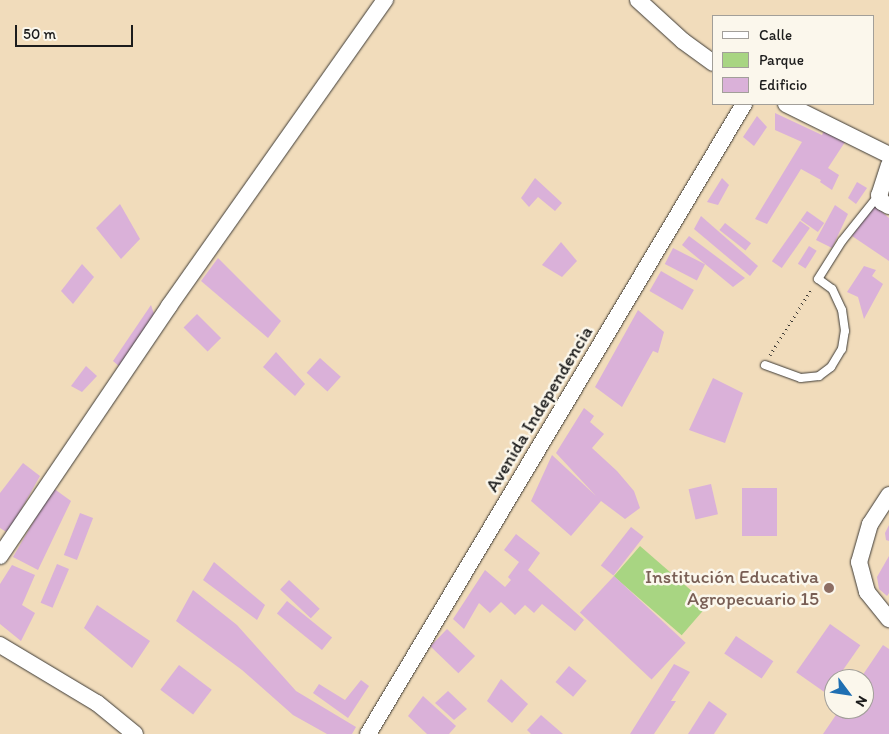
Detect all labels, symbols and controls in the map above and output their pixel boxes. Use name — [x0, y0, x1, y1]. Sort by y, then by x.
scale bar — [18, 15, 135, 47]
legend — [712, 15, 874, 105]
text: 50 m — [23, 25, 56, 43]
text: Calle — [759, 26, 792, 44]
text: Parque — [759, 51, 804, 69]
text: Edificio — [759, 76, 807, 94]
street label: Avenida Independencia — [480, 322, 598, 496]
place label: Institución Educativa Agropecuario 15 — [645, 566, 819, 610]
marker: Institución Educativa Agropecuario 15 — [823, 582, 835, 594]
north arrow — [824, 669, 874, 719]
text: N — [852, 693, 871, 710]

